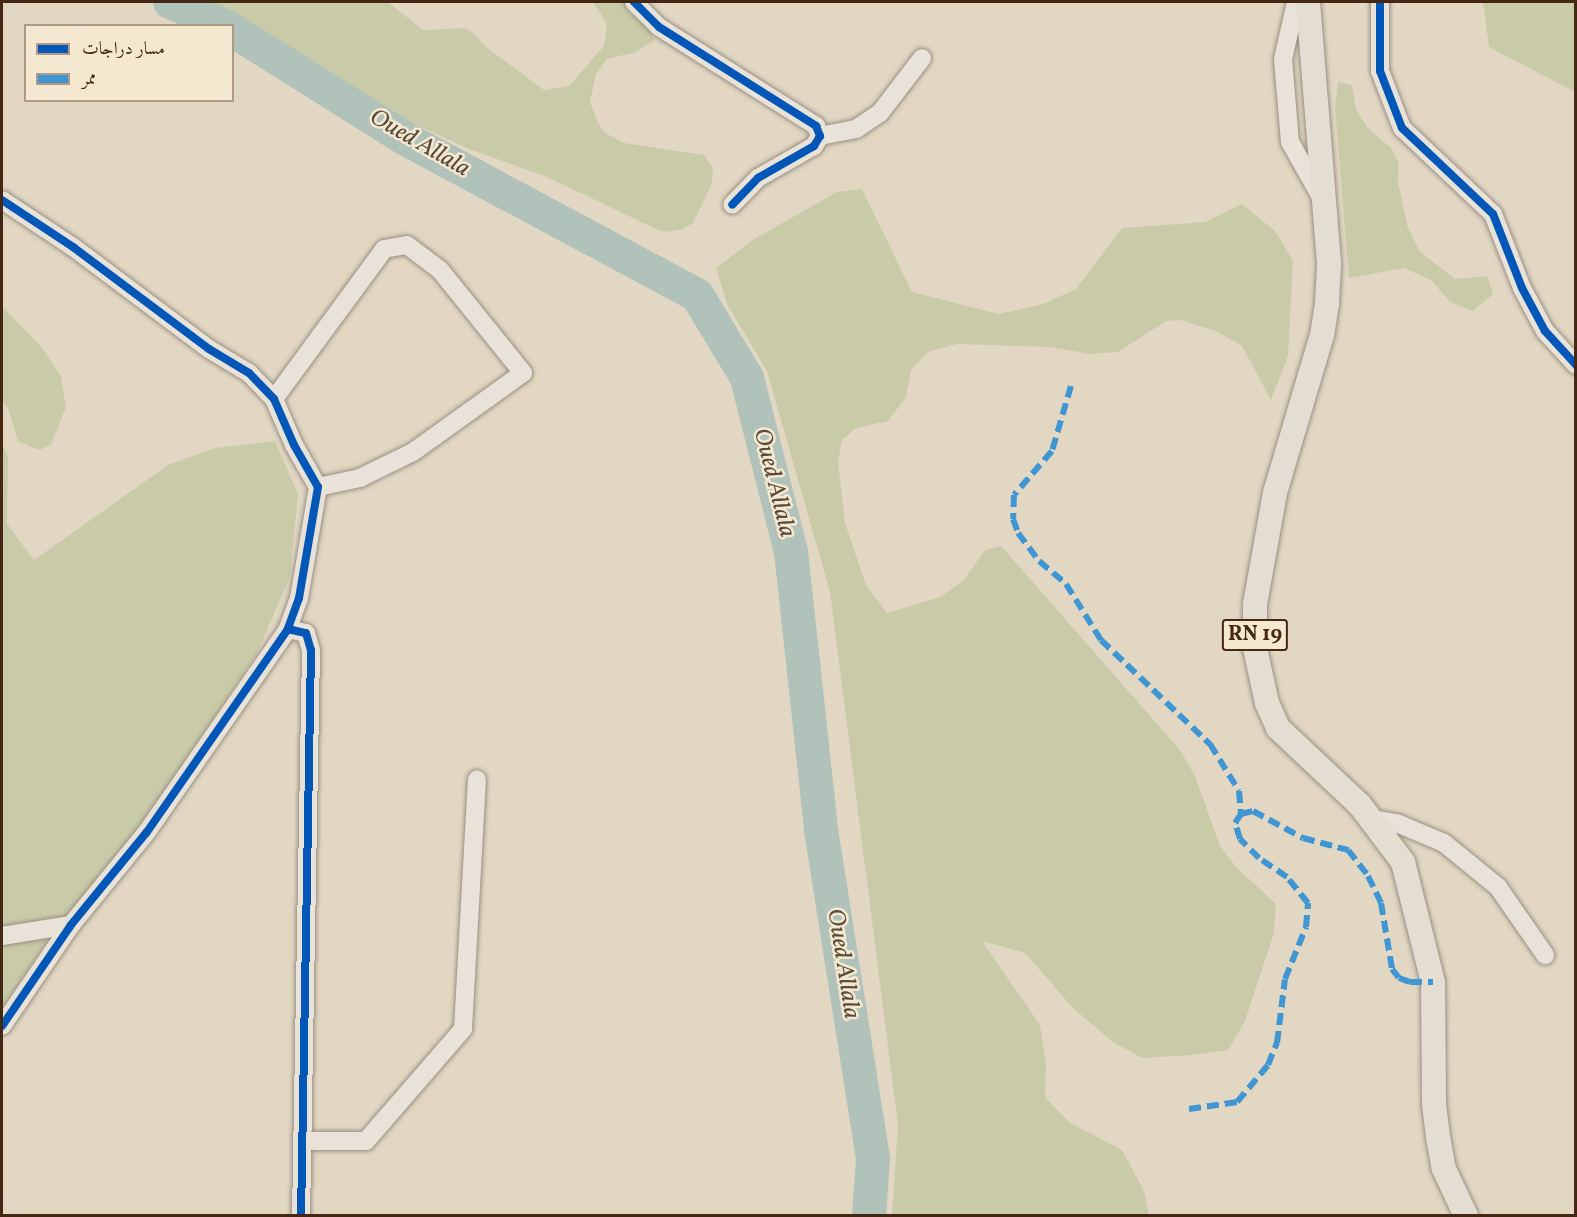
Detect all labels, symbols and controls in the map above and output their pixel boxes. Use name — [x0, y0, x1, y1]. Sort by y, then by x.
legend — [24, 24, 234, 102]
text: مسار دراجات — [82, 37, 165, 62]
text: ممر — [82, 67, 96, 92]
water label: Oued Allala — [364, 104, 474, 184]
water label: Oued Allala — [746, 426, 800, 540]
road number: RN 19 — [1220, 617, 1290, 653]
water label: Oued Allala — [819, 907, 865, 1021]

